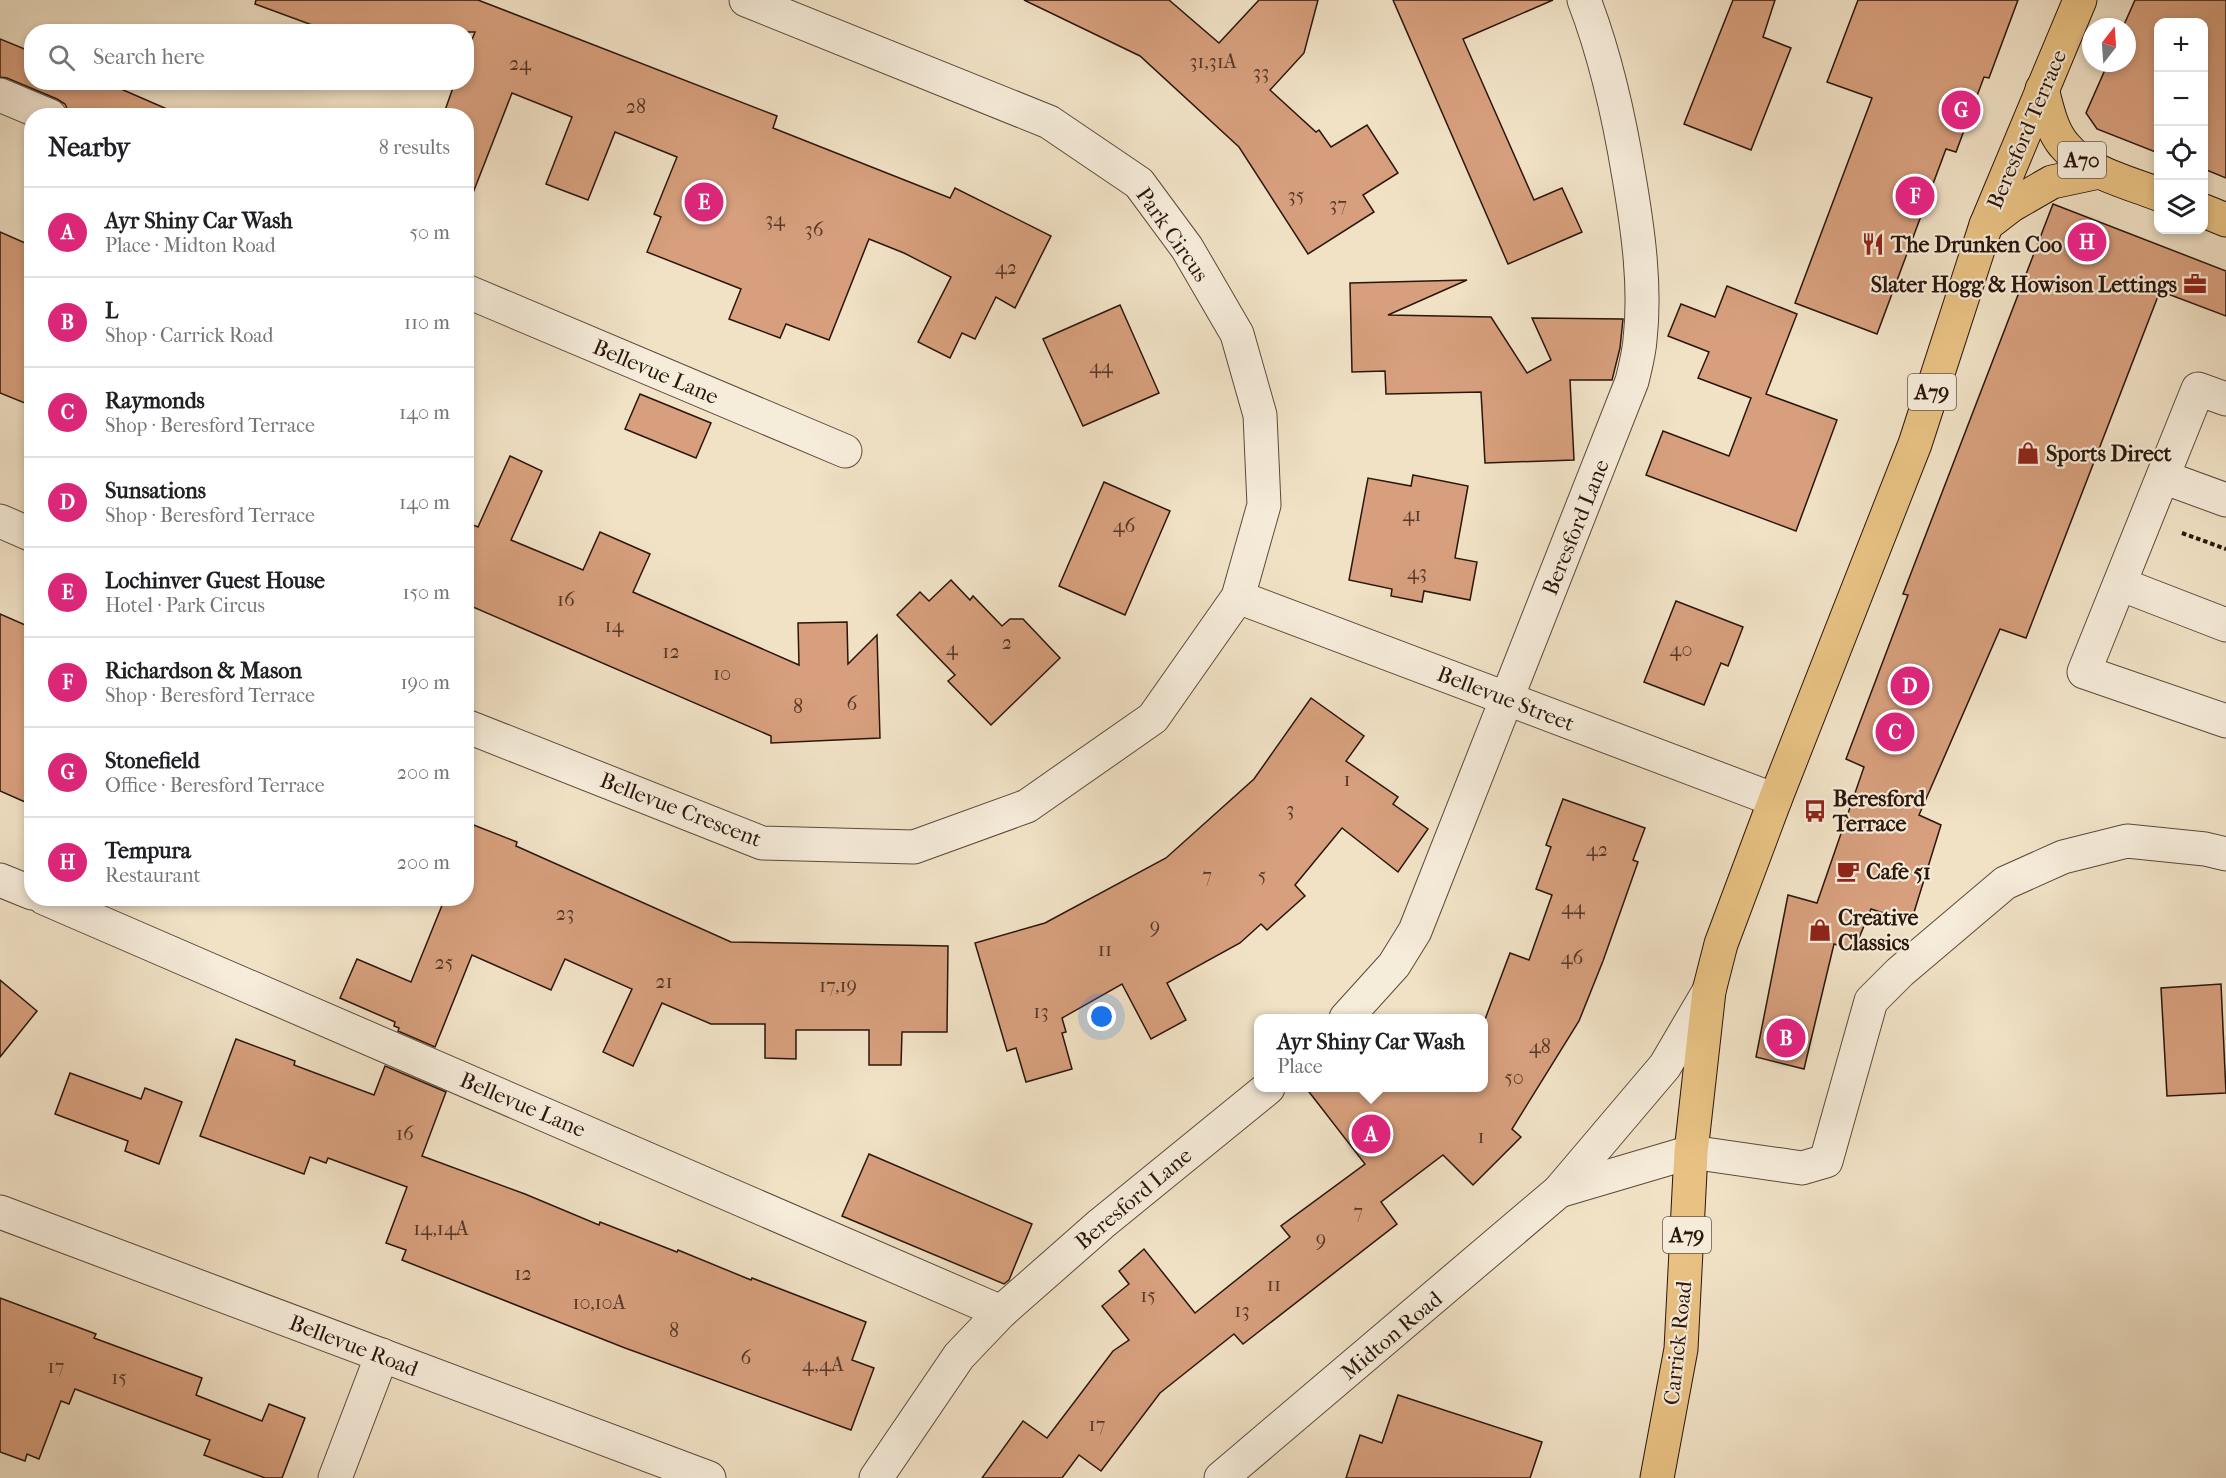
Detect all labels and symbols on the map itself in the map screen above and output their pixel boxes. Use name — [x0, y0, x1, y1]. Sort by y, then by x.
north arrow — [2082, 18, 2136, 72]
street label: Beresford Terrace — [1982, 46, 2072, 213]
house number: 31,31A — [1189, 50, 1238, 73]
house number: 24 — [509, 52, 532, 75]
house number: 33 — [1253, 61, 1269, 84]
pin: G — [1942, 88, 1980, 132]
house number: 28 — [626, 95, 646, 118]
road number: A70 — [2058, 142, 2106, 178]
pin: F — [1896, 174, 1934, 218]
pin: E — [684, 180, 724, 224]
street label: Park Circus — [1130, 182, 1214, 287]
house number: 35 — [1288, 184, 1304, 207]
house number: 37 — [1329, 193, 1347, 216]
house number: 34 — [765, 208, 786, 231]
house number: 36 — [804, 218, 824, 241]
pin: H — [2068, 220, 2106, 264]
restaurant icon: The Drunken Coo — [1860, 231, 1886, 257]
place label: The Drunken Coo — [1890, 232, 2062, 258]
house number: 42 — [995, 256, 1017, 279]
office icon: Slater Hogg & Howison Lettings — [2182, 271, 2208, 297]
place label: Slater Hogg & Howison Lettings — [1871, 272, 2177, 298]
street label: Bellevue Lane — [589, 334, 722, 410]
house number: 44 — [1089, 355, 1114, 378]
road number: A79 — [1908, 374, 1956, 410]
shop icon: Sports Direct — [2015, 440, 2041, 466]
place label: Sports Direct — [2046, 441, 2173, 467]
street label: Beresford Lane — [1537, 456, 1615, 599]
house number: 41 — [1403, 503, 1421, 526]
house number: 46 — [1113, 514, 1135, 537]
house number: 43 — [1407, 561, 1427, 584]
house number: 16 — [557, 588, 575, 611]
house number: 14 — [605, 614, 625, 637]
house number: 2 — [1002, 631, 1012, 654]
house number: 4 — [946, 637, 959, 660]
house number: 40 — [1670, 638, 1692, 661]
house number: 12 — [662, 640, 680, 663]
street label: Bellevue Street — [1433, 661, 1578, 737]
house number: 10 — [713, 662, 731, 685]
pin: D — [1890, 664, 1930, 708]
house number: 6 — [847, 692, 858, 715]
house number: 8 — [793, 695, 803, 718]
pin: C — [1876, 710, 1914, 754]
street label: Bellevue Crescent — [596, 767, 765, 853]
house number: 1 — [1343, 768, 1351, 791]
place label: Beresford Terrace — [1832, 786, 1926, 837]
house number: 3 — [1286, 798, 1294, 821]
bus stop icon: Beresford Terrace — [1802, 798, 1828, 824]
house number: 42 — [1586, 838, 1608, 861]
cafe icon: Cafe 51 — [1835, 858, 1861, 884]
place label: Cafe 51 — [1866, 859, 1931, 885]
house number: 7 — [1202, 864, 1212, 887]
house number: 5 — [1258, 864, 1266, 887]
house number: 44 — [1561, 896, 1586, 919]
house number: 23 — [556, 902, 574, 925]
place label: Creative Classics — [1838, 905, 1919, 956]
house number: 9 — [1150, 915, 1160, 938]
shop icon: Creative Classics — [1807, 917, 1833, 943]
house number: 11 — [1098, 938, 1112, 961]
house number: 46 — [1561, 946, 1583, 969]
house number: 25 — [435, 951, 453, 974]
house number: 21 — [655, 970, 673, 993]
house number: 17,19 — [819, 974, 857, 997]
house number: 13 — [1033, 1000, 1049, 1023]
your location — [1087, 1002, 1116, 1031]
pin: B — [1766, 1016, 1806, 1060]
house number: 48 — [1529, 1035, 1551, 1058]
house number: 50 — [1504, 1066, 1524, 1089]
street label: Bellevue Lane — [456, 1067, 589, 1143]
pin: A — [1352, 1112, 1390, 1156]
house number: 16 — [396, 1122, 414, 1145]
house number: 1 — [1477, 1125, 1485, 1148]
street label: Beresford Lane — [1070, 1142, 1197, 1255]
house number: 7 — [1353, 1200, 1363, 1223]
house number: 14,14A — [413, 1217, 470, 1240]
road number: A79 — [1663, 1217, 1711, 1253]
house number: 9 — [1316, 1228, 1326, 1251]
house number: 12 — [514, 1262, 532, 1285]
house number: 11 — [1267, 1273, 1281, 1296]
street label: Carrick Road — [1659, 1279, 1698, 1406]
house number: 15 — [1140, 1284, 1156, 1307]
street label: Midton Road — [1336, 1285, 1448, 1386]
house number: 10,10A — [572, 1291, 627, 1314]
house number: 13 — [1234, 1299, 1250, 1322]
street label: Bellevue Road — [286, 1309, 423, 1383]
house number: 8 — [669, 1319, 679, 1342]
house number: 6 — [741, 1346, 752, 1369]
house number: 4,4A — [802, 1353, 845, 1376]
house number: 17 — [48, 1355, 65, 1378]
house number: 15 — [111, 1366, 127, 1389]
house number: 17 — [1089, 1413, 1106, 1436]

